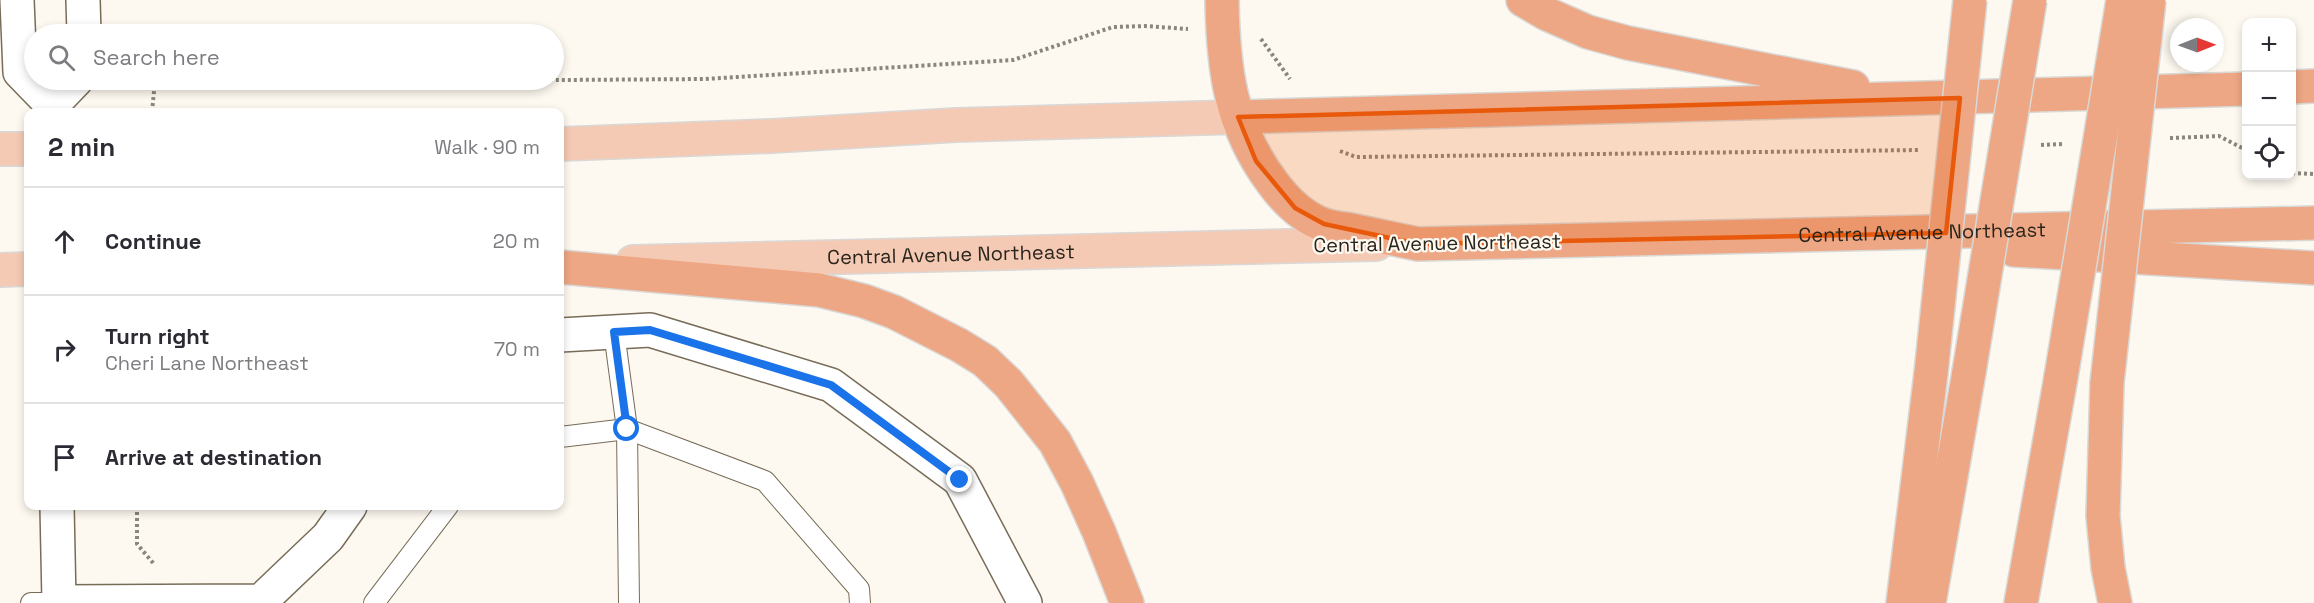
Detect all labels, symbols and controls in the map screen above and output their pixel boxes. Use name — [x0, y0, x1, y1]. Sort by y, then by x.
north arrow — [2170, 18, 2224, 72]
map controls — [2242, 18, 2296, 180]
button: + — [2242, 18, 2296, 72]
search box — [24, 24, 564, 90]
icon: search — [45, 41, 78, 74]
text: Search here — [93, 43, 220, 71]
button: − — [2242, 72, 2296, 126]
button: locate — [2242, 126, 2296, 180]
text: 2 min — [48, 130, 115, 164]
text: Walk · 90 m — [434, 134, 540, 160]
street label: Central Avenue Northeast — [1798, 216, 2046, 248]
icon: ahead — [48, 225, 81, 258]
text: Continue — [105, 227, 201, 255]
text: 20 m — [493, 228, 540, 254]
street label: Central Avenue Northeast — [1313, 228, 1561, 258]
street label: Central Avenue Northeast — [827, 238, 1075, 270]
text: Turn right — [105, 322, 210, 350]
icon: right — [48, 333, 81, 366]
text: 70 m — [494, 336, 540, 362]
text: Cheri Lane Northeast — [105, 350, 309, 376]
route start — [613, 415, 639, 441]
icon: arrive — [48, 441, 81, 474]
text: Arrive at destination — [105, 443, 322, 471]
route end — [946, 466, 972, 492]

